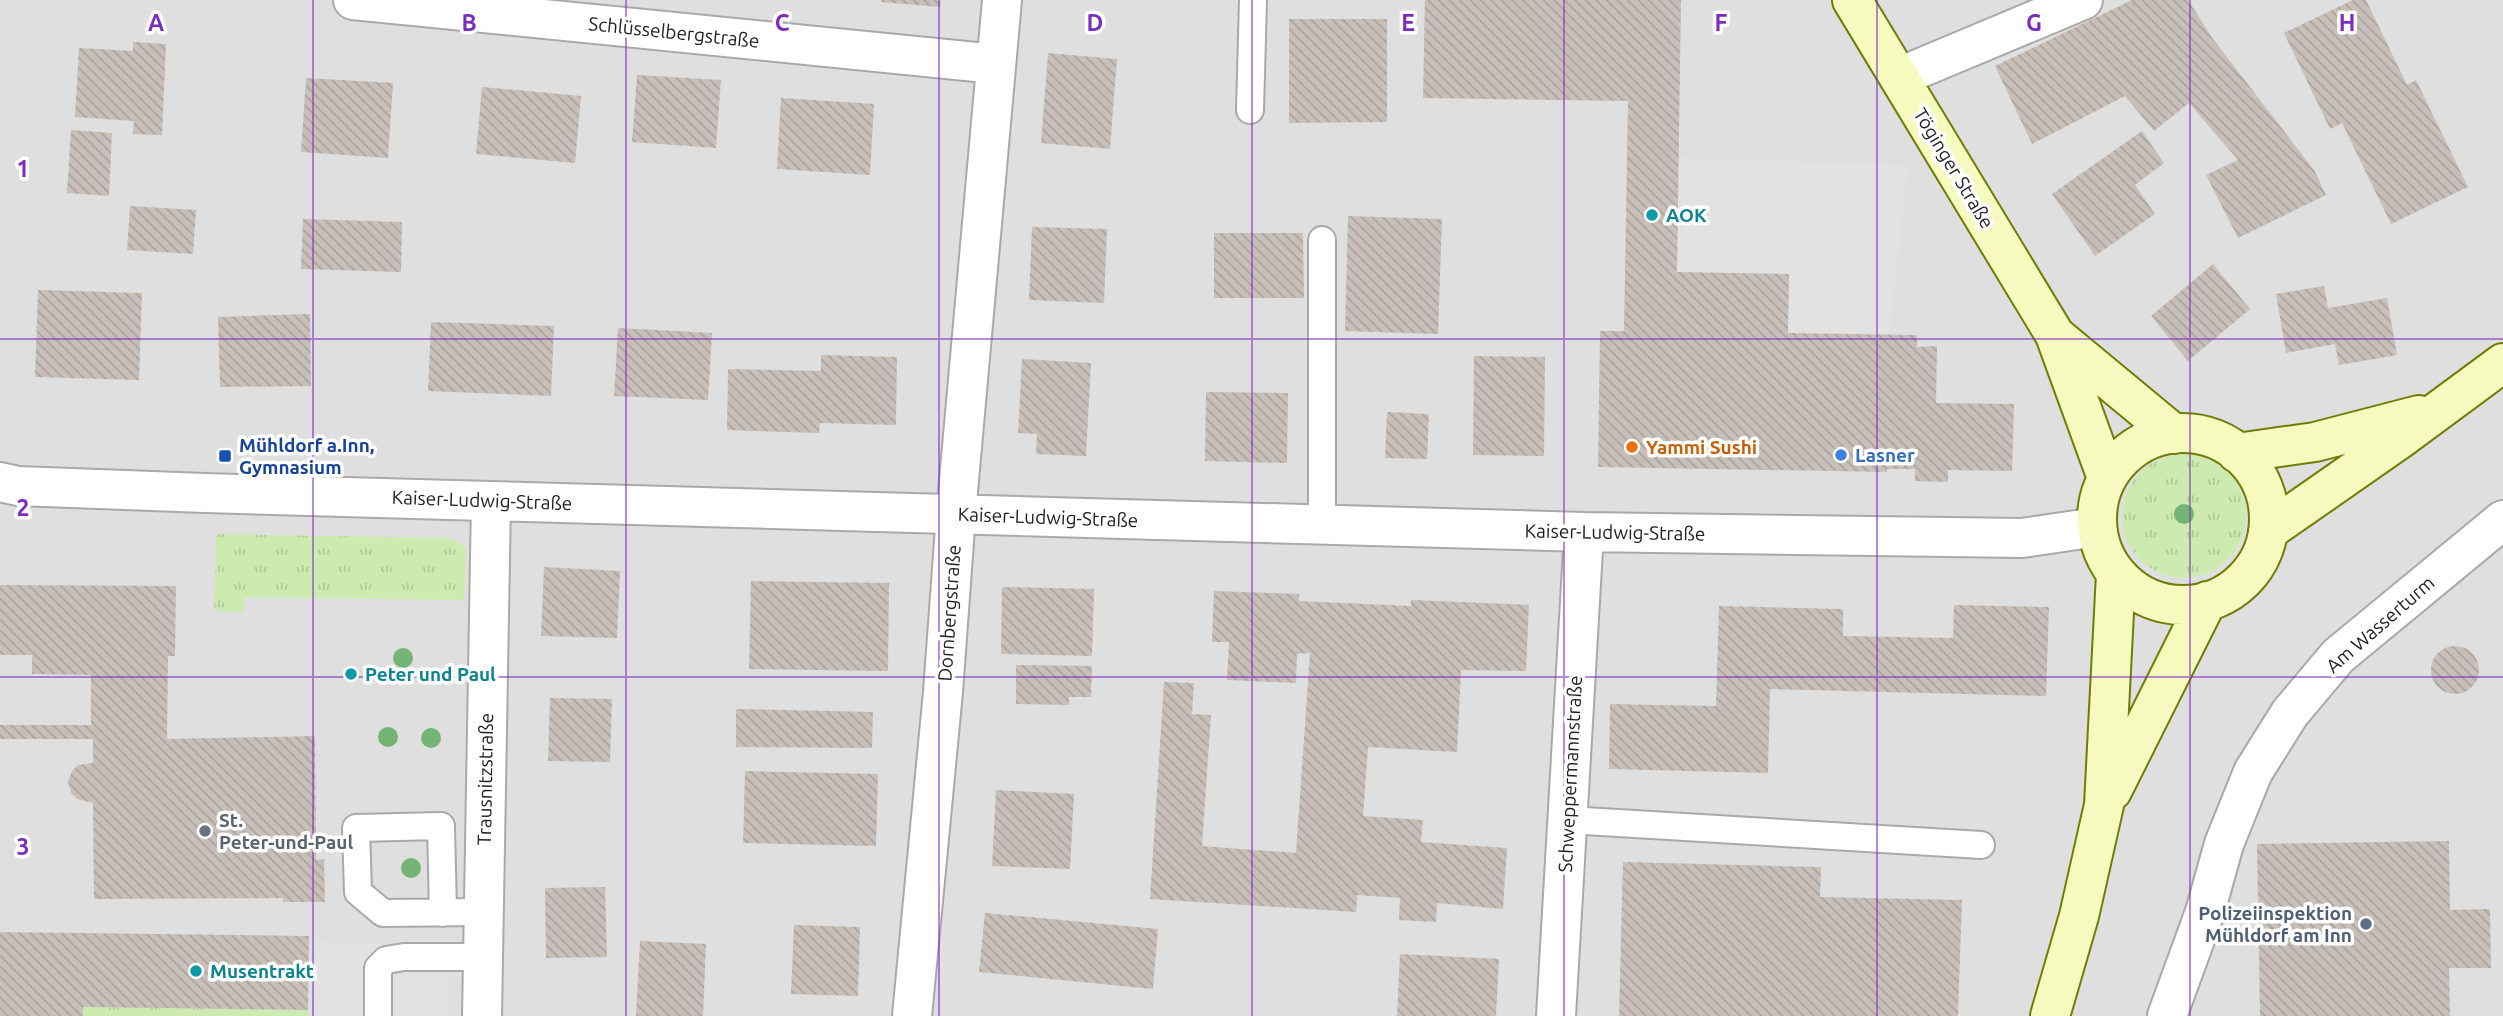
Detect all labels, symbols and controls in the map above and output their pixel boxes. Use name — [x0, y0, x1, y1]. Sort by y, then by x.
text: A — [148, 10, 164, 35]
text: B — [461, 10, 477, 35]
text: C — [775, 10, 790, 35]
text: D — [1087, 10, 1103, 35]
text: E — [1401, 10, 1415, 35]
text: F — [1715, 10, 1728, 35]
text: G — [2026, 10, 2042, 35]
text: H — [2339, 10, 2355, 35]
street label: Schlüsselbergstraße — [587, 12, 761, 52]
street label: Töginger Straße — [1909, 104, 1999, 232]
text: 1 — [17, 156, 29, 181]
place label: AOK — [1666, 204, 1707, 226]
marker: AOK — [1644, 207, 1660, 223]
place label: Mühldorf a.Inn, Gymnasium — [239, 434, 374, 478]
place label: Yammi Sushi — [1646, 436, 1757, 458]
marker: Yammi Sushi — [1624, 439, 1640, 455]
place label: Lasner — [1855, 444, 1915, 466]
marker: Lasner — [1833, 447, 1849, 463]
marker: Mühldorf a.Inn, Gymnasium — [217, 448, 233, 464]
street label: Kaiser-Ludwig-Straße — [391, 486, 573, 514]
text: 2 — [17, 495, 29, 520]
street label: Kaiser-Ludwig-Straße — [957, 503, 1139, 531]
street label: Kaiser-Ludwig-Straße — [1524, 519, 1706, 545]
street label: Dornbergstraße — [933, 544, 965, 682]
street label: Am Wasserturm — [2321, 571, 2439, 677]
place label: Peter und Paul — [365, 663, 496, 685]
marker: Peter und Paul — [343, 666, 359, 682]
street label: Schweppermannstraße — [1554, 675, 1586, 873]
street label: Trausnitzstraße — [473, 713, 497, 845]
place label: St. Peter-und-Paul — [219, 809, 353, 853]
marker: St. Peter-und-Paul — [197, 823, 213, 839]
text: 3 — [17, 834, 29, 859]
place label: Polizeiinspektion Mühldorf am Inn — [2198, 902, 2352, 946]
marker: Polizeiinspektion Mühldorf am Inn — [2358, 916, 2374, 932]
place label: Musentrakt — [210, 960, 314, 982]
marker: Musentrakt — [188, 963, 204, 979]

